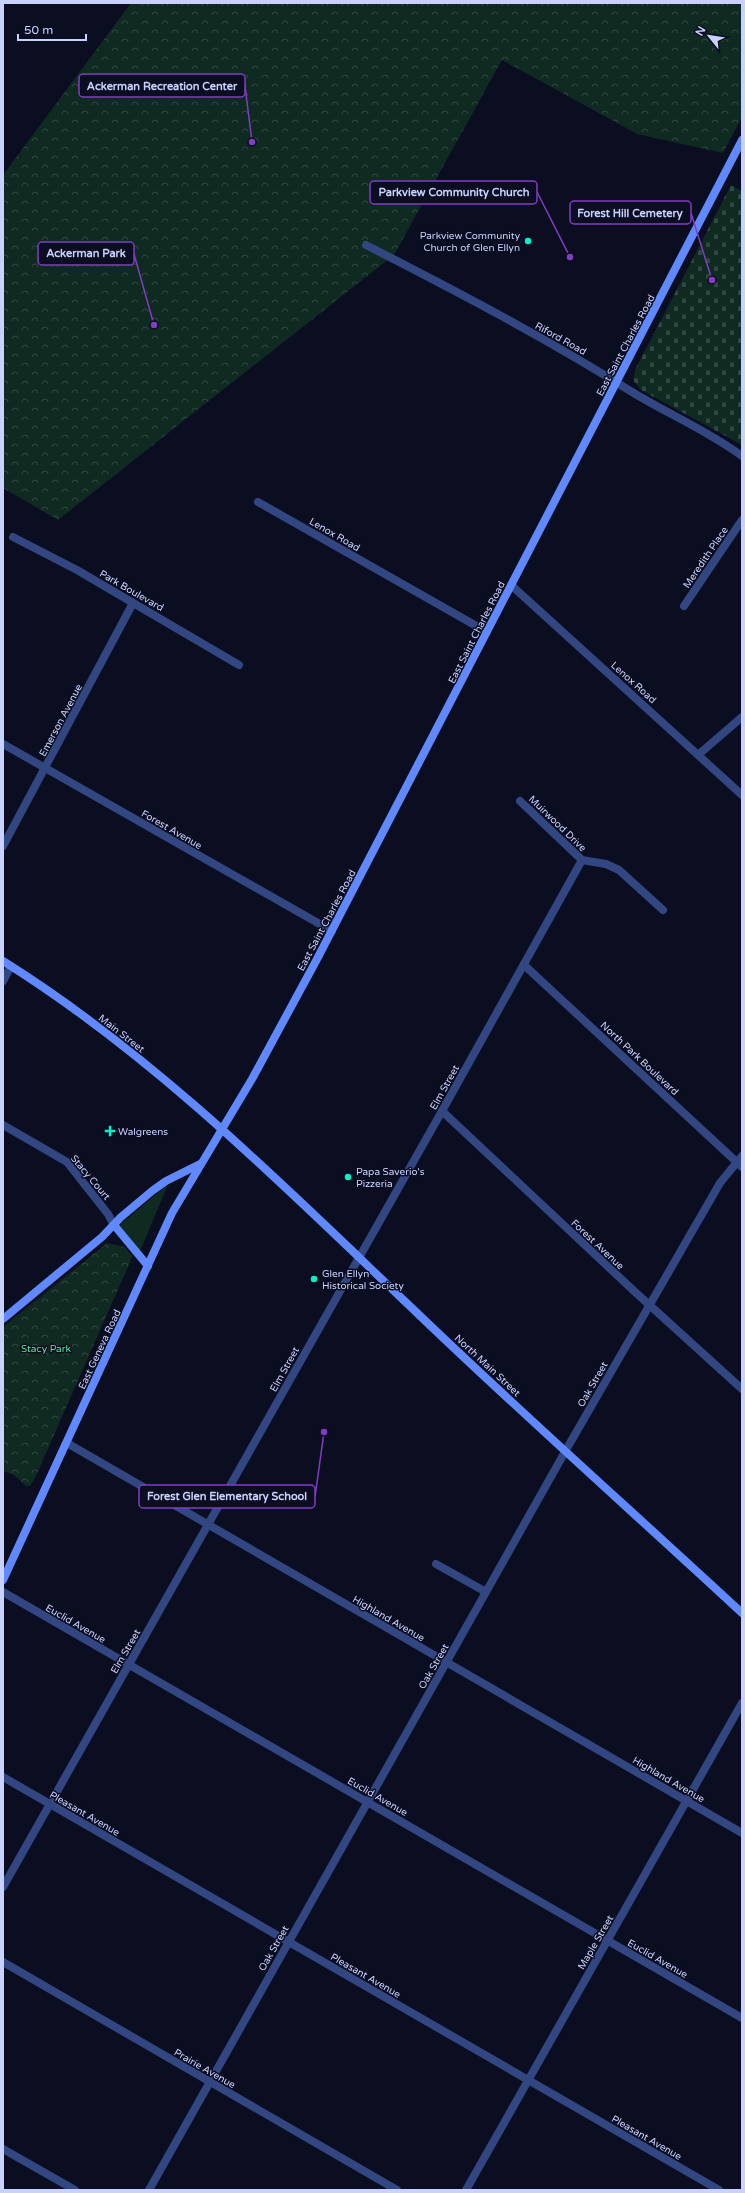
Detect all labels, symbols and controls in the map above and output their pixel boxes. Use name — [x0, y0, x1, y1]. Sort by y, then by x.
scale bar — [18, 16, 86, 42]
north arrow — [689, 16, 729, 56]
text: 50 m — [24, 23, 53, 37]
text: N — [693, 24, 709, 38]
callout: Ackerman Recreation Center — [79, 74, 245, 97]
text: Ackerman Recreation Center — [87, 80, 238, 93]
callout: Parkview Community Church — [370, 181, 537, 204]
text: Parkview Community Church — [379, 186, 530, 200]
callout: Forest Hill Cemetery — [570, 201, 691, 224]
text: Forest Hill Cemetery — [577, 207, 683, 221]
place label: Parkview Community Church of Glen Ellyn — [420, 230, 521, 254]
marker: Parkview Community Church of Glen Ellyn — [523, 236, 533, 246]
callout: Ackerman Park — [38, 242, 134, 265]
text: Ackerman Park — [46, 247, 126, 260]
street label: East Saint Charles Road — [594, 293, 658, 398]
street label: Riford Road — [533, 320, 588, 358]
street label: Lenox Road — [307, 516, 362, 554]
street label: Meredith Place — [681, 524, 731, 591]
street label: Park Boulevard — [97, 568, 166, 614]
street label: East Saint Charles Road — [446, 579, 508, 685]
street label: Lenox Road — [608, 659, 658, 706]
street label: Emerson Avenue — [37, 682, 85, 759]
street label: Muirwood Drive — [526, 793, 589, 854]
street label: Forest Avenue — [139, 808, 204, 852]
street label: East Saint Charles Road — [295, 868, 359, 973]
street label: Main Street — [96, 1012, 147, 1056]
street label: North Park Boulevard — [598, 1019, 681, 1098]
street label: Elm Street — [428, 1063, 462, 1112]
marker: Walgreens — [105, 1126, 115, 1136]
place label: Walgreens — [118, 1126, 168, 1138]
street label: Stacy Court — [68, 1153, 113, 1203]
place label: Papa Saverio's Pizzeria — [356, 1166, 425, 1190]
marker: Papa Saverio's Pizzeria — [343, 1172, 353, 1182]
street label: Forest Avenue — [568, 1217, 627, 1273]
place label: Glen Ellyn Historical Society — [322, 1268, 404, 1292]
marker: Glen Ellyn Historical Society — [309, 1274, 319, 1284]
street label: East Geneva Road — [76, 1308, 124, 1391]
street label: North Main Street — [452, 1332, 523, 1399]
park label: Stacy Park — [21, 1343, 72, 1355]
street label: Elm Street — [268, 1345, 302, 1394]
street label: Oak Street — [575, 1360, 611, 1409]
callout: Forest Glen Elementary School — [139, 1485, 315, 1508]
text: Forest Glen Elementary School — [147, 1490, 307, 1504]
street label: Highland Avenue — [350, 1593, 427, 1645]
street label: Euclid Avenue — [43, 1602, 108, 1646]
street label: Elm Street — [108, 1627, 143, 1676]
street label: Oak Street — [416, 1642, 452, 1691]
street label: Highland Avenue — [630, 1754, 707, 1806]
street label: Euclid Avenue — [345, 1775, 410, 1819]
street label: Pleasant Avenue — [47, 1789, 122, 1839]
street label: Maple Street — [575, 1913, 616, 1972]
street label: Oak Street — [256, 1924, 292, 1973]
street label: Euclid Avenue — [625, 1937, 690, 1981]
street label: Pleasant Avenue — [328, 1951, 403, 2001]
street label: Prairie Avenue — [172, 2046, 238, 2091]
street label: Pleasant Avenue — [609, 2113, 684, 2163]

